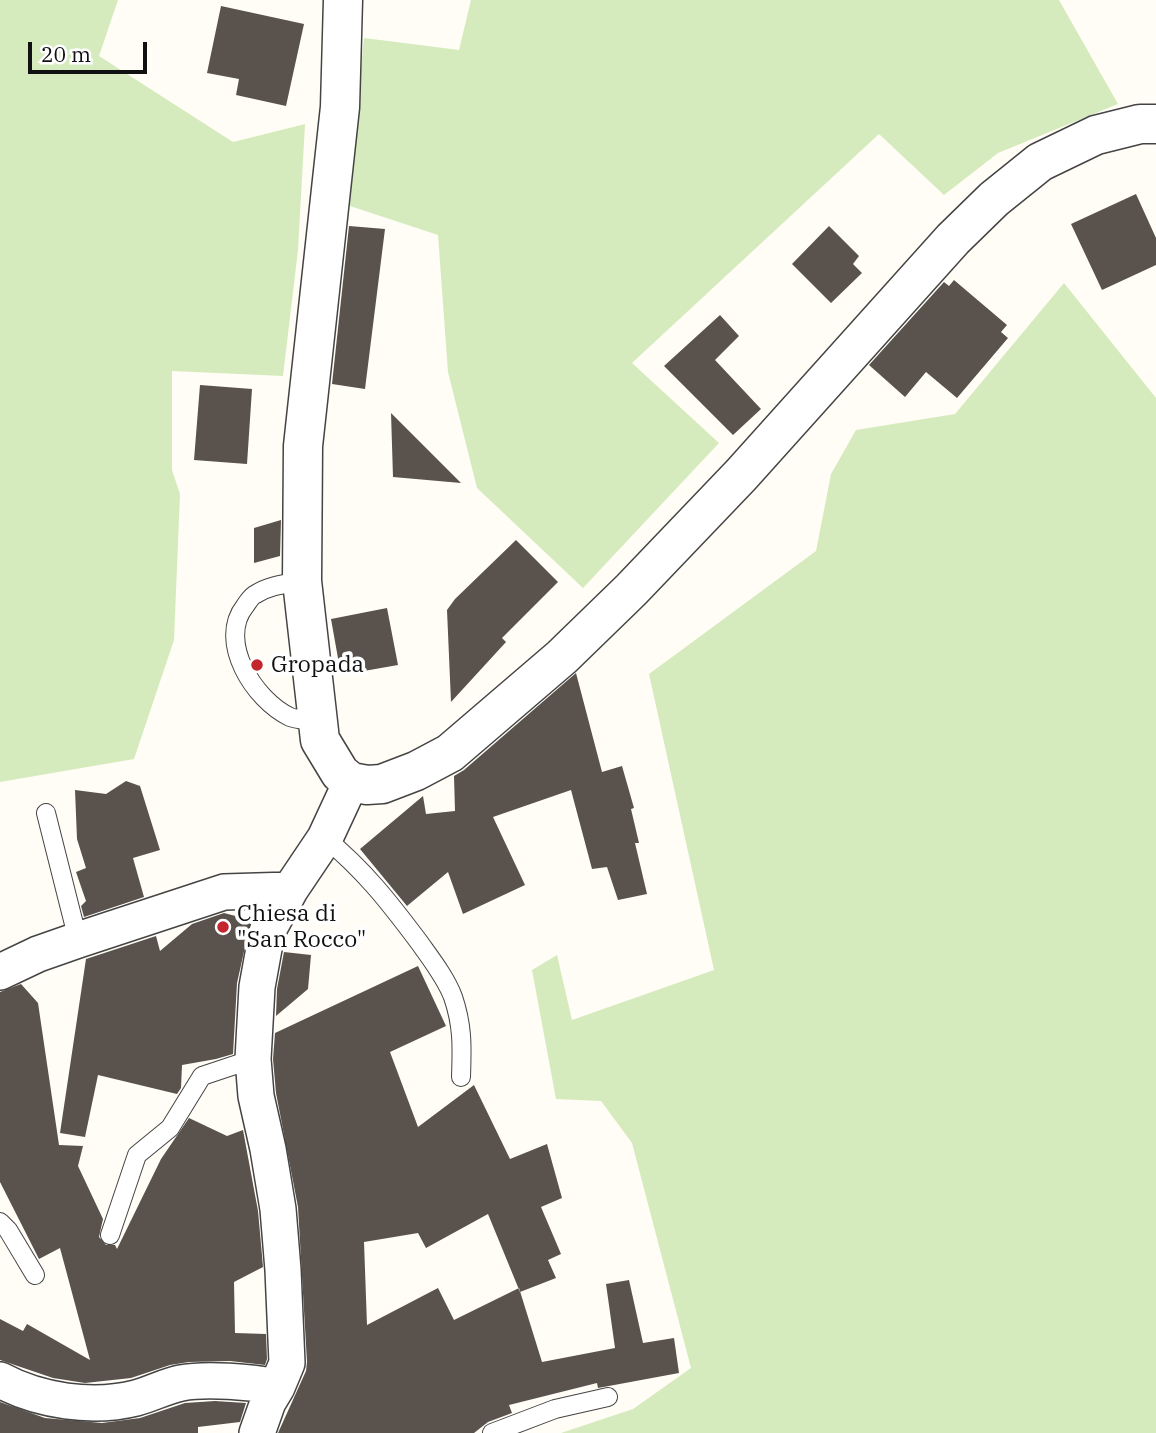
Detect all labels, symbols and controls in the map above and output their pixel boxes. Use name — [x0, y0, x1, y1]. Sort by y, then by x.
scale bar — [32, 28, 150, 72]
text: 20 m — [41, 40, 91, 68]
place label: Gropada — [271, 651, 364, 679]
marker: Gropada — [249, 657, 265, 673]
place label: Chiesa di "San Rocco" — [237, 900, 366, 954]
marker: Chiesa di "San Rocco" — [215, 919, 231, 935]

